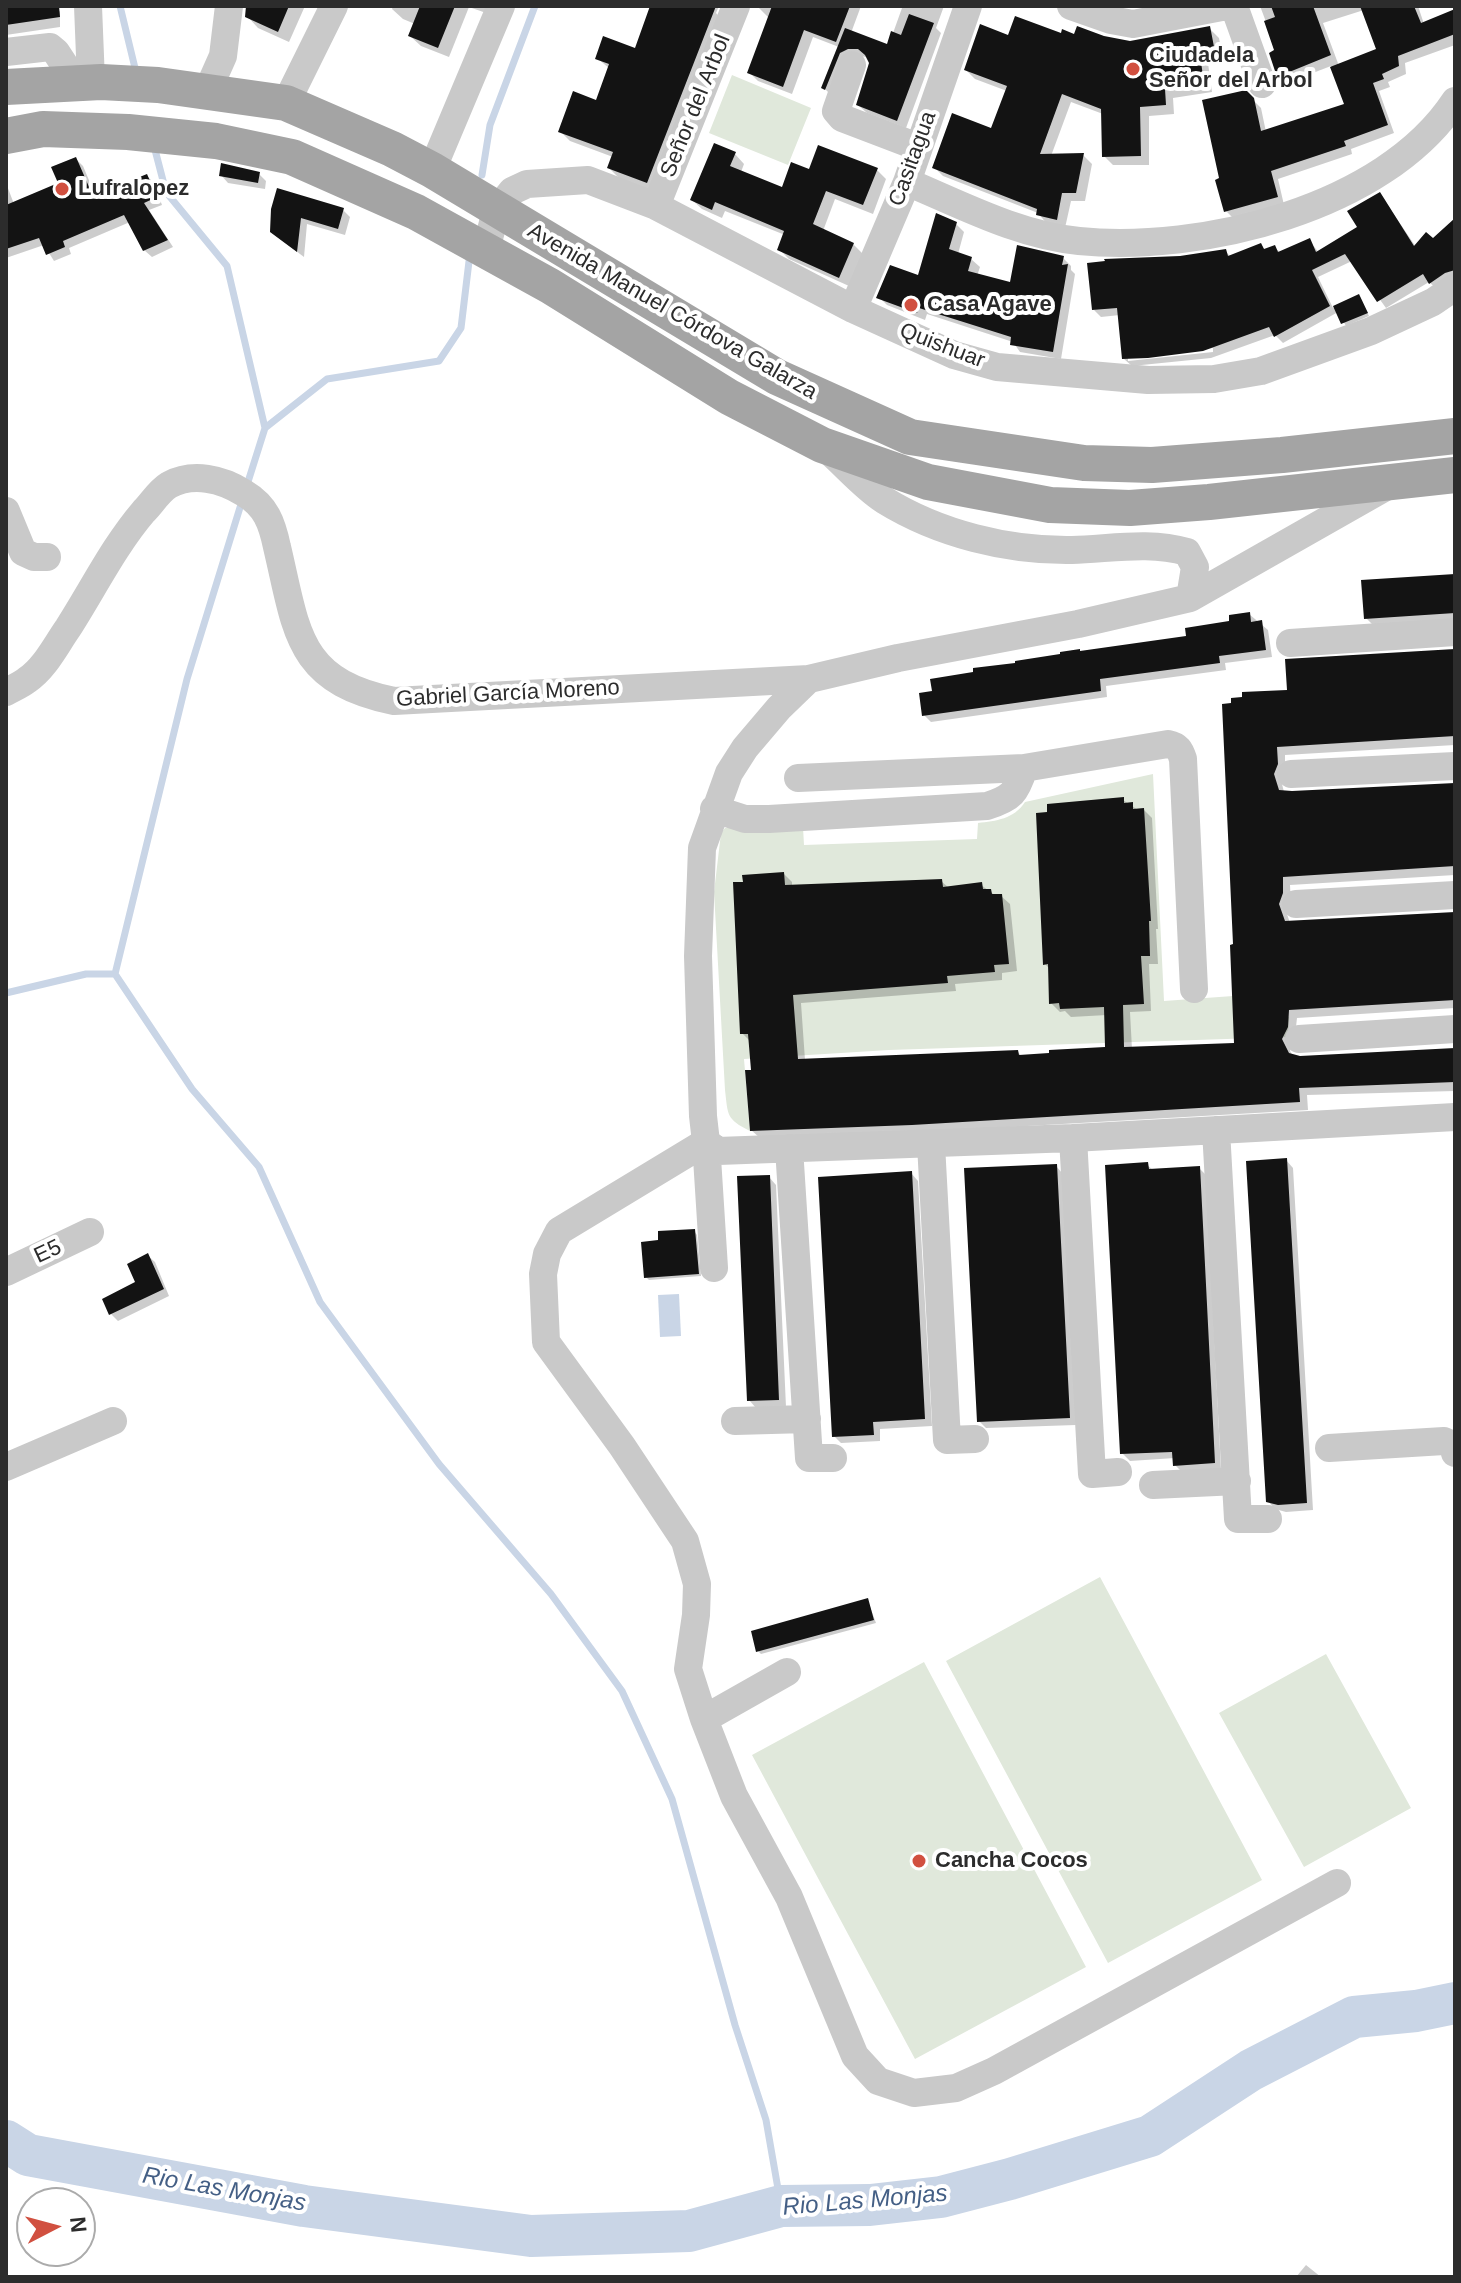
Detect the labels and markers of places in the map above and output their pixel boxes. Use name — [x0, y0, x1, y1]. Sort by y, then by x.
place label: Ciudadela Señor del Arbol — [1149, 43, 1313, 94]
marker: Ciudadela Señor del Arbol — [1124, 60, 1142, 78]
place label: Lufralopez — [78, 176, 189, 202]
marker: Lufralopez — [53, 180, 71, 198]
place label: Casa Agave — [927, 292, 1052, 318]
marker: Casa Agave — [902, 296, 920, 314]
place label: Cancha Cocos — [935, 1848, 1088, 1874]
marker: Cancha Cocos — [910, 1852, 928, 1870]

